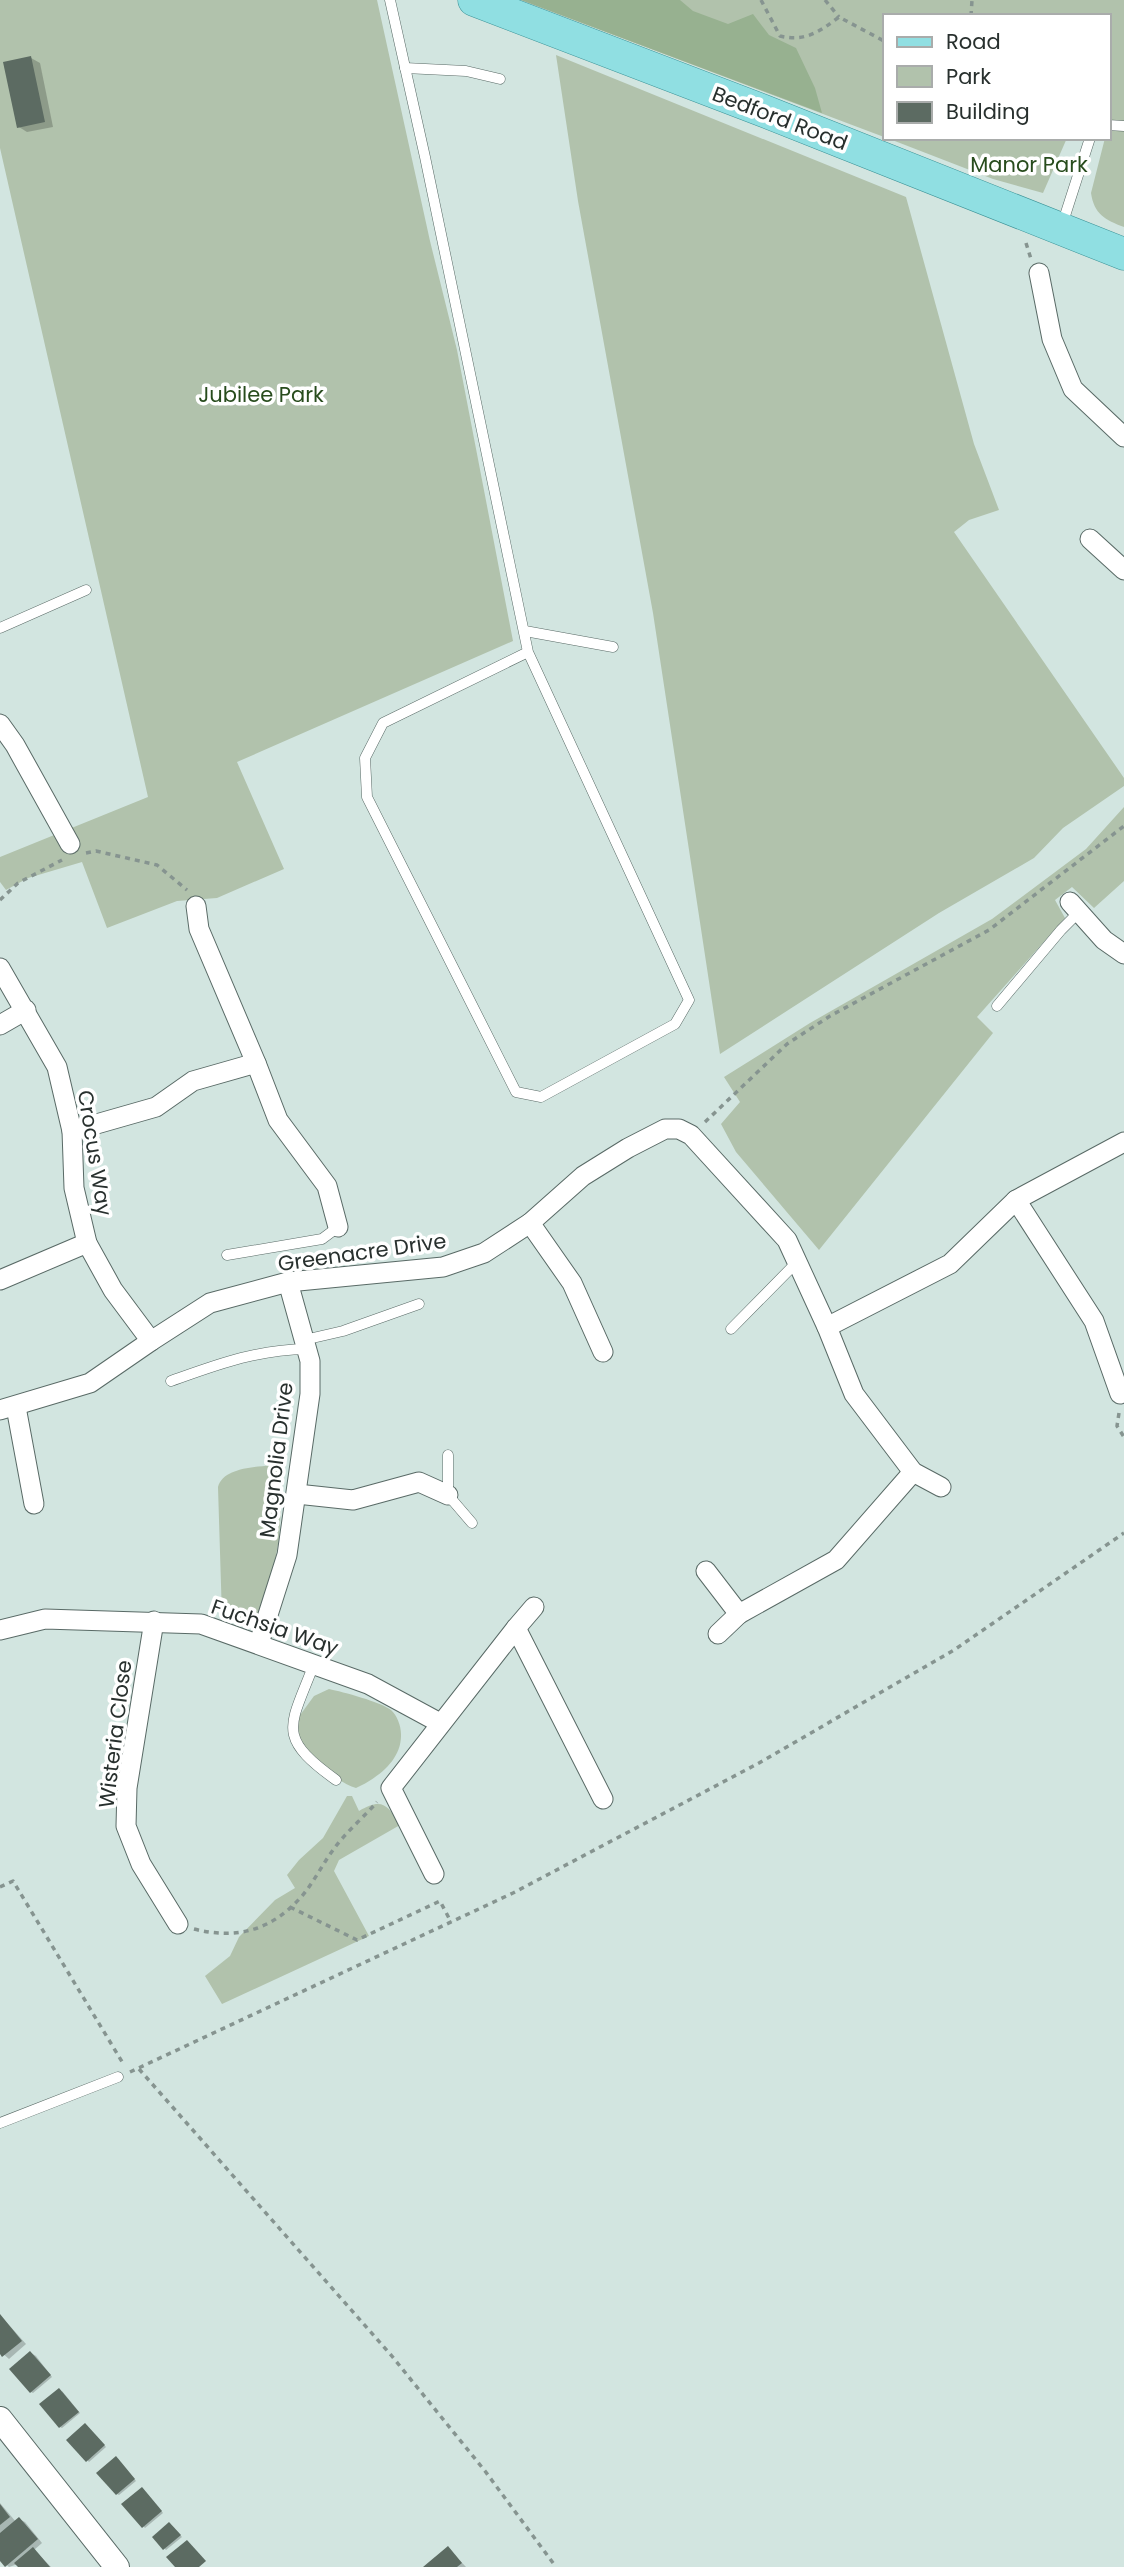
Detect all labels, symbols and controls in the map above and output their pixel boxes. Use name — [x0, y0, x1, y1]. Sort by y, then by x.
legend — [883, 14, 1110, 140]
text: Road — [946, 27, 1001, 56]
text: Park — [946, 62, 991, 91]
street label: Bedford Road — [708, 79, 852, 157]
text: Building — [946, 97, 1030, 126]
park label: Manor Park — [970, 150, 1088, 179]
park label: Jubilee Park — [198, 380, 324, 409]
street label: Crocus Way — [71, 1088, 119, 1218]
street label: Greenacre Drive — [276, 1226, 448, 1278]
street label: Magnolia Drive — [252, 1381, 300, 1539]
street label: Fuchsia Way — [208, 1592, 343, 1662]
street label: Wisteria Close — [92, 1658, 138, 1810]

